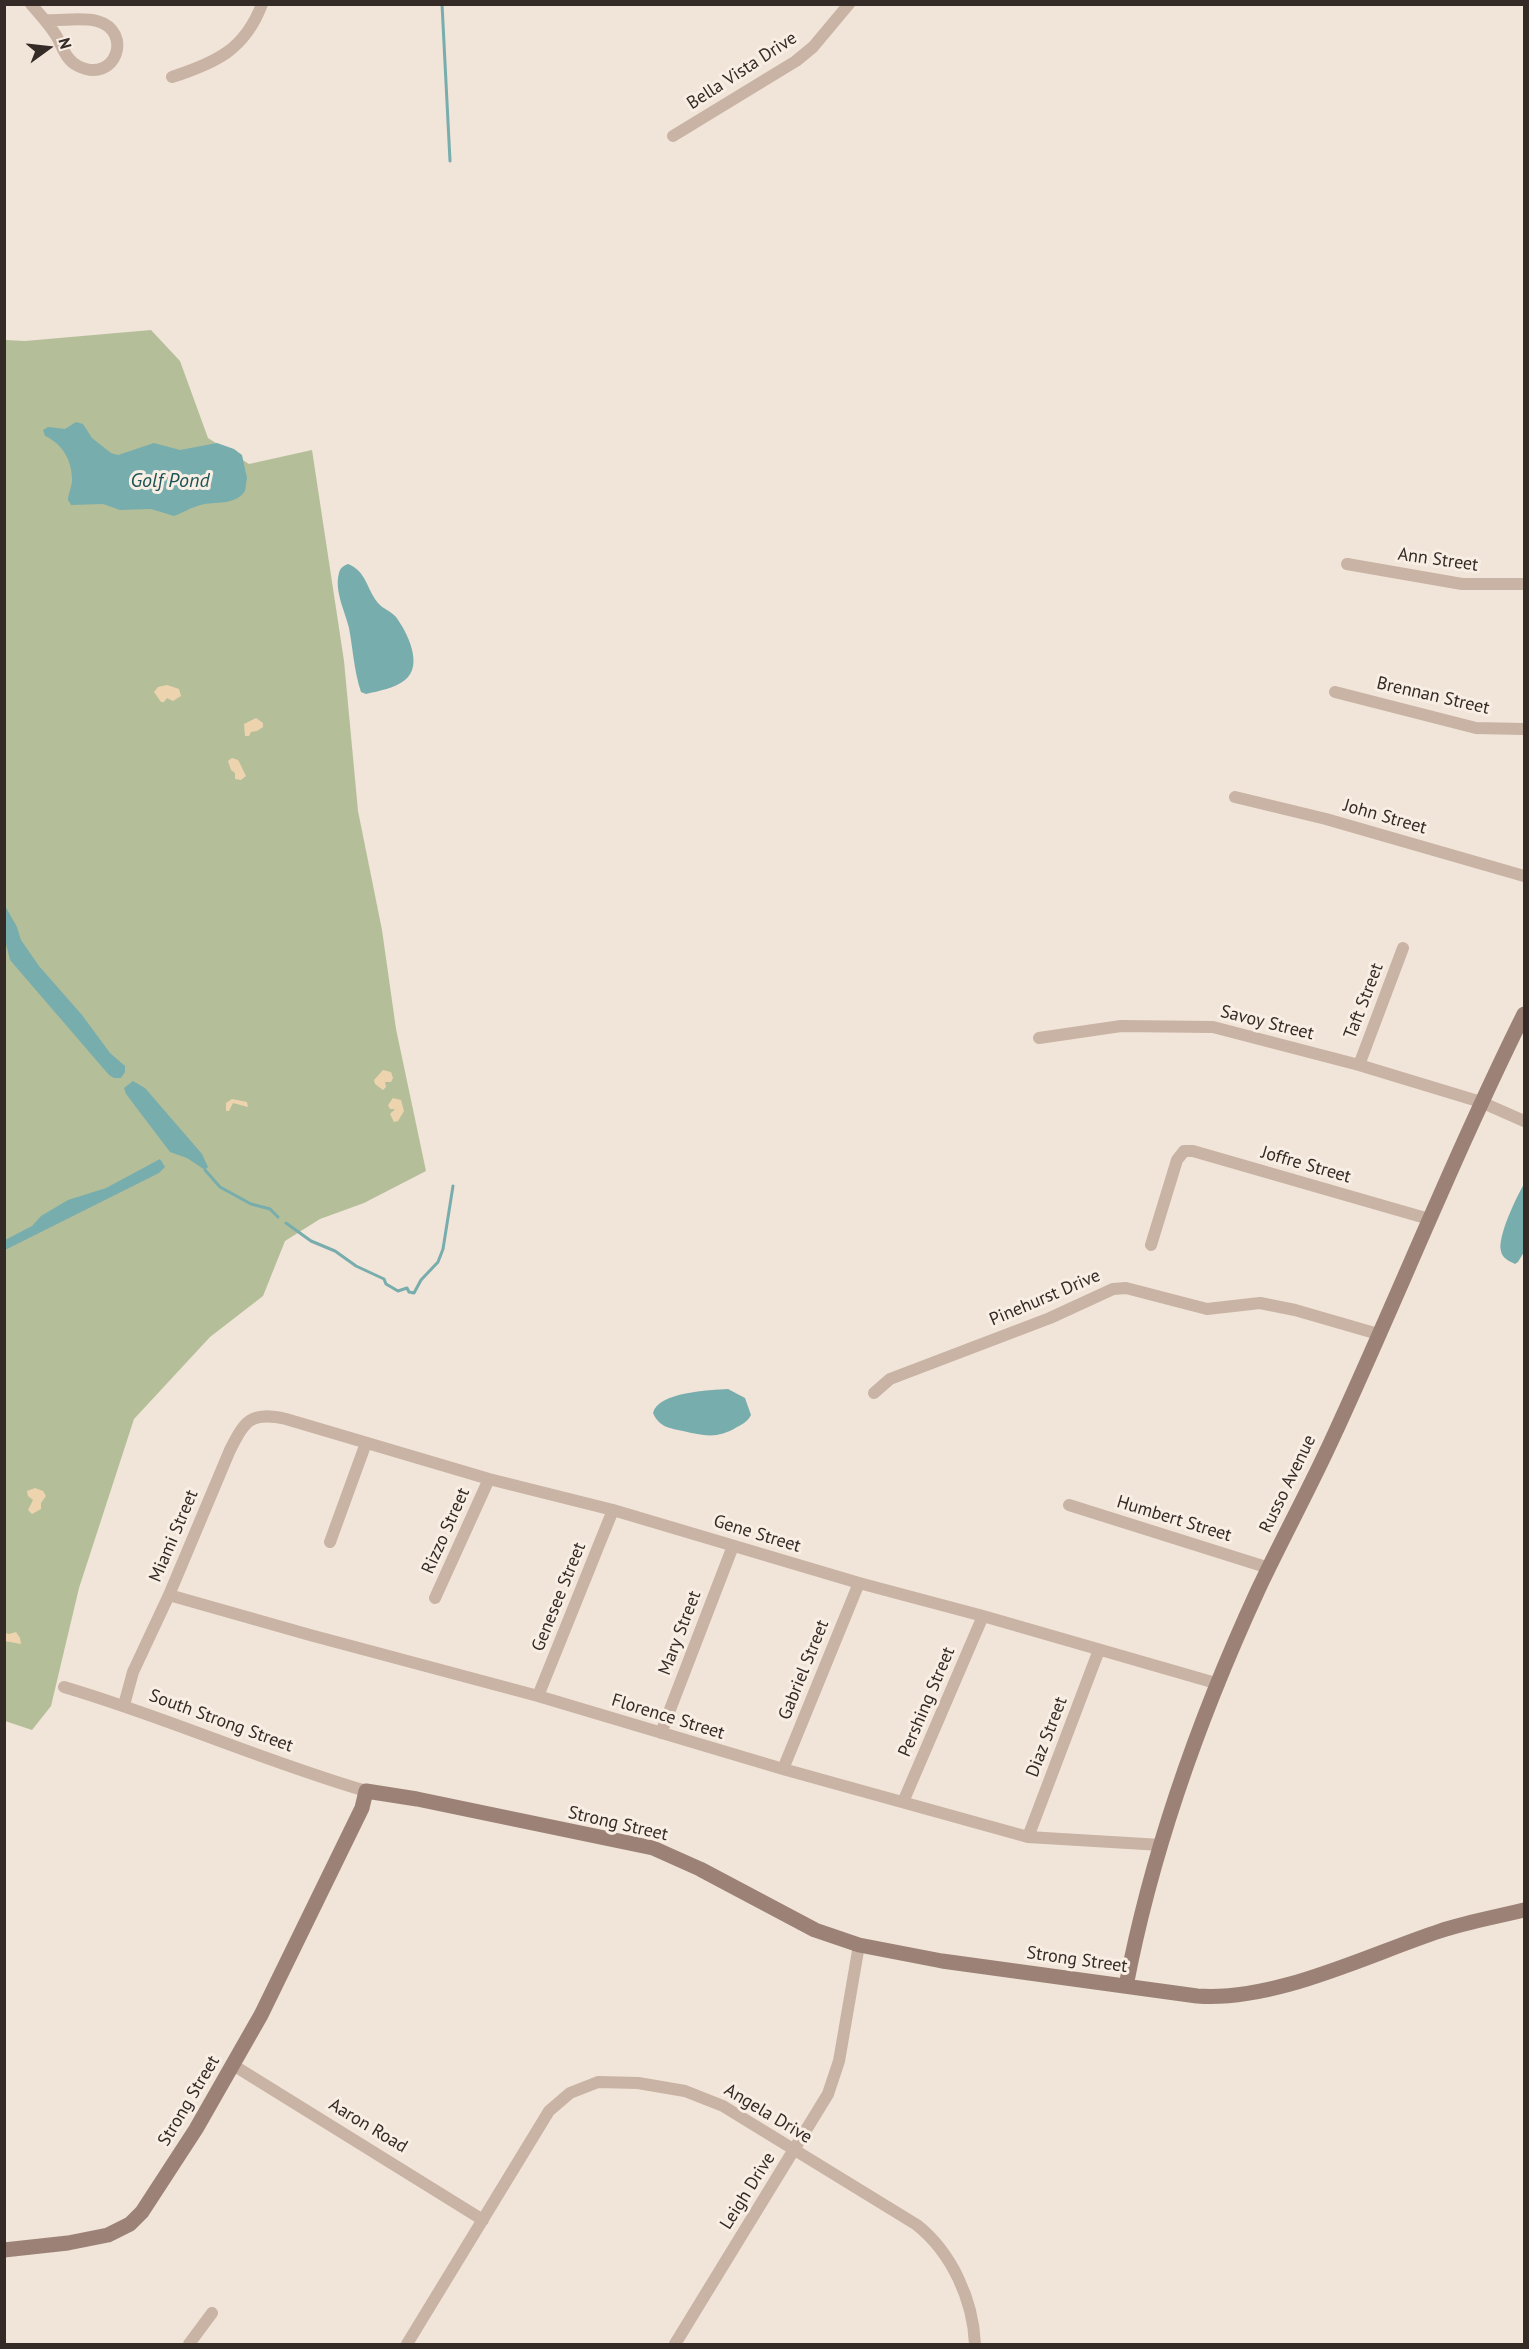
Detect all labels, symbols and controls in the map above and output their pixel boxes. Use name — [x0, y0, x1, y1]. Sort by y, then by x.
north arrow — [18, 18, 78, 78]
street label: Bella Vista Drive — [683, 27, 801, 115]
text: N — [54, 36, 76, 51]
water label: Golf Pond — [130, 469, 210, 493]
street label: Ann Street — [1396, 544, 1480, 576]
street label: Brennan Street — [1375, 673, 1491, 719]
street label: John Street — [1341, 795, 1429, 839]
street label: Taft Street — [1340, 960, 1388, 1042]
street label: Savoy Street — [1218, 1001, 1316, 1045]
street label: Joffre Street — [1259, 1142, 1353, 1188]
street label: Pinehurst Drive — [986, 1265, 1104, 1331]
street label: Russo Avenue — [1255, 1432, 1321, 1536]
street label: Rizzo Street — [417, 1485, 475, 1577]
street label: Miami Street — [145, 1487, 203, 1585]
street label: Humbert Street — [1114, 1491, 1234, 1547]
street label: Gene Street — [711, 1511, 803, 1557]
street label: Genesee Street — [527, 1539, 591, 1655]
street label: Mary Street — [654, 1588, 706, 1678]
street label: Gabriel Street — [774, 1617, 834, 1723]
street label: Pershing Street — [894, 1644, 960, 1760]
street label: South Strong Street — [146, 1685, 296, 1757]
street label: Florence Street — [609, 1690, 727, 1744]
street label: Diaz Street — [1022, 1694, 1072, 1780]
street label: Strong Street — [566, 1802, 670, 1846]
street label: Strong Street — [1025, 1942, 1129, 1978]
street label: Strong Street — [154, 2052, 224, 2150]
street label: Angela Drive — [720, 2079, 816, 2149]
street label: Aaron Road — [325, 2094, 411, 2158]
street label: Leigh Drive — [716, 2148, 780, 2234]

